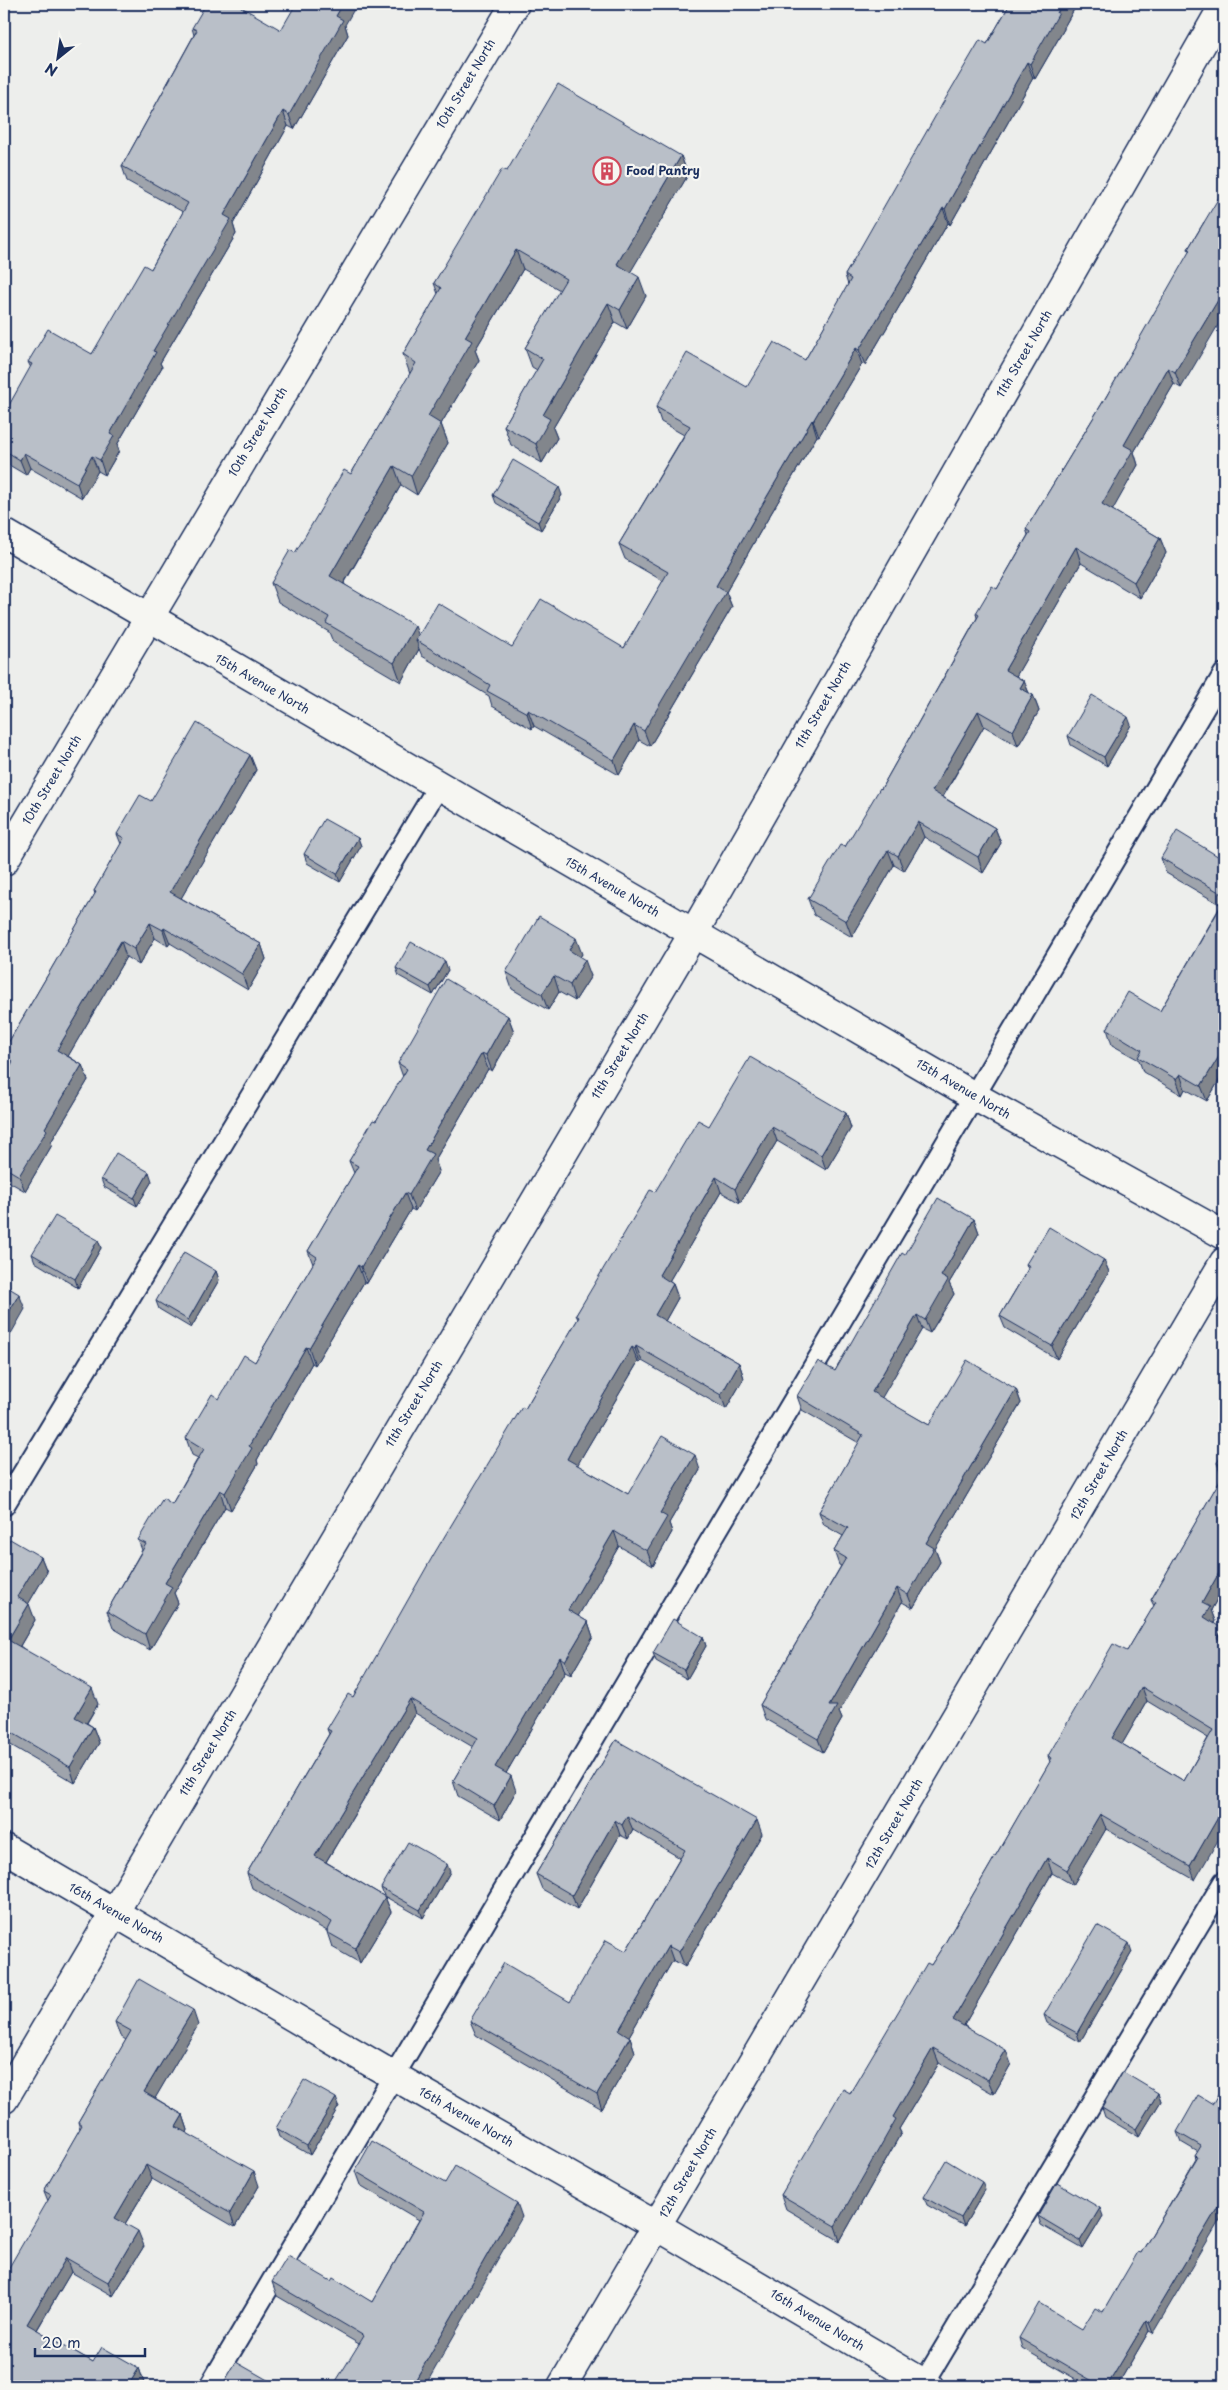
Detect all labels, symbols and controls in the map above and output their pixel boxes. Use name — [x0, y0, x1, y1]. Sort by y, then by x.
north arrow — [32, 32, 82, 82]
street label: 10th Street North — [431, 35, 499, 132]
text: N — [41, 58, 61, 82]
building icon: Food Pantry — [592, 156, 622, 186]
place label: Food Pantry — [626, 161, 700, 179]
street label: 11th Street North — [991, 306, 1056, 401]
street label: 10th Street North — [223, 383, 291, 480]
street label: 15th Avenue North — [212, 649, 313, 718]
street label: 11th Street North — [790, 657, 855, 752]
street label: 10th Street North — [17, 731, 85, 828]
street label: 15th Avenue North — [562, 852, 663, 921]
street label: 11th Street North — [586, 1009, 652, 1102]
street label: 15th Avenue North — [913, 1054, 1014, 1123]
street label: 11th Street North — [380, 1357, 446, 1450]
street label: 12th Street North — [1065, 1426, 1131, 1523]
street label: 11th Street North — [174, 1706, 240, 1799]
street label: 12th Street North — [860, 1775, 926, 1872]
street label: 16th Avenue North — [66, 1878, 167, 1947]
street label: 16th Avenue North — [416, 2082, 517, 2151]
street label: 12th Street North — [654, 2124, 720, 2221]
street label: 16th Avenue North — [767, 2284, 868, 2354]
scale bar — [35, 2325, 145, 2357]
text: 20 m — [42, 2330, 81, 2353]

